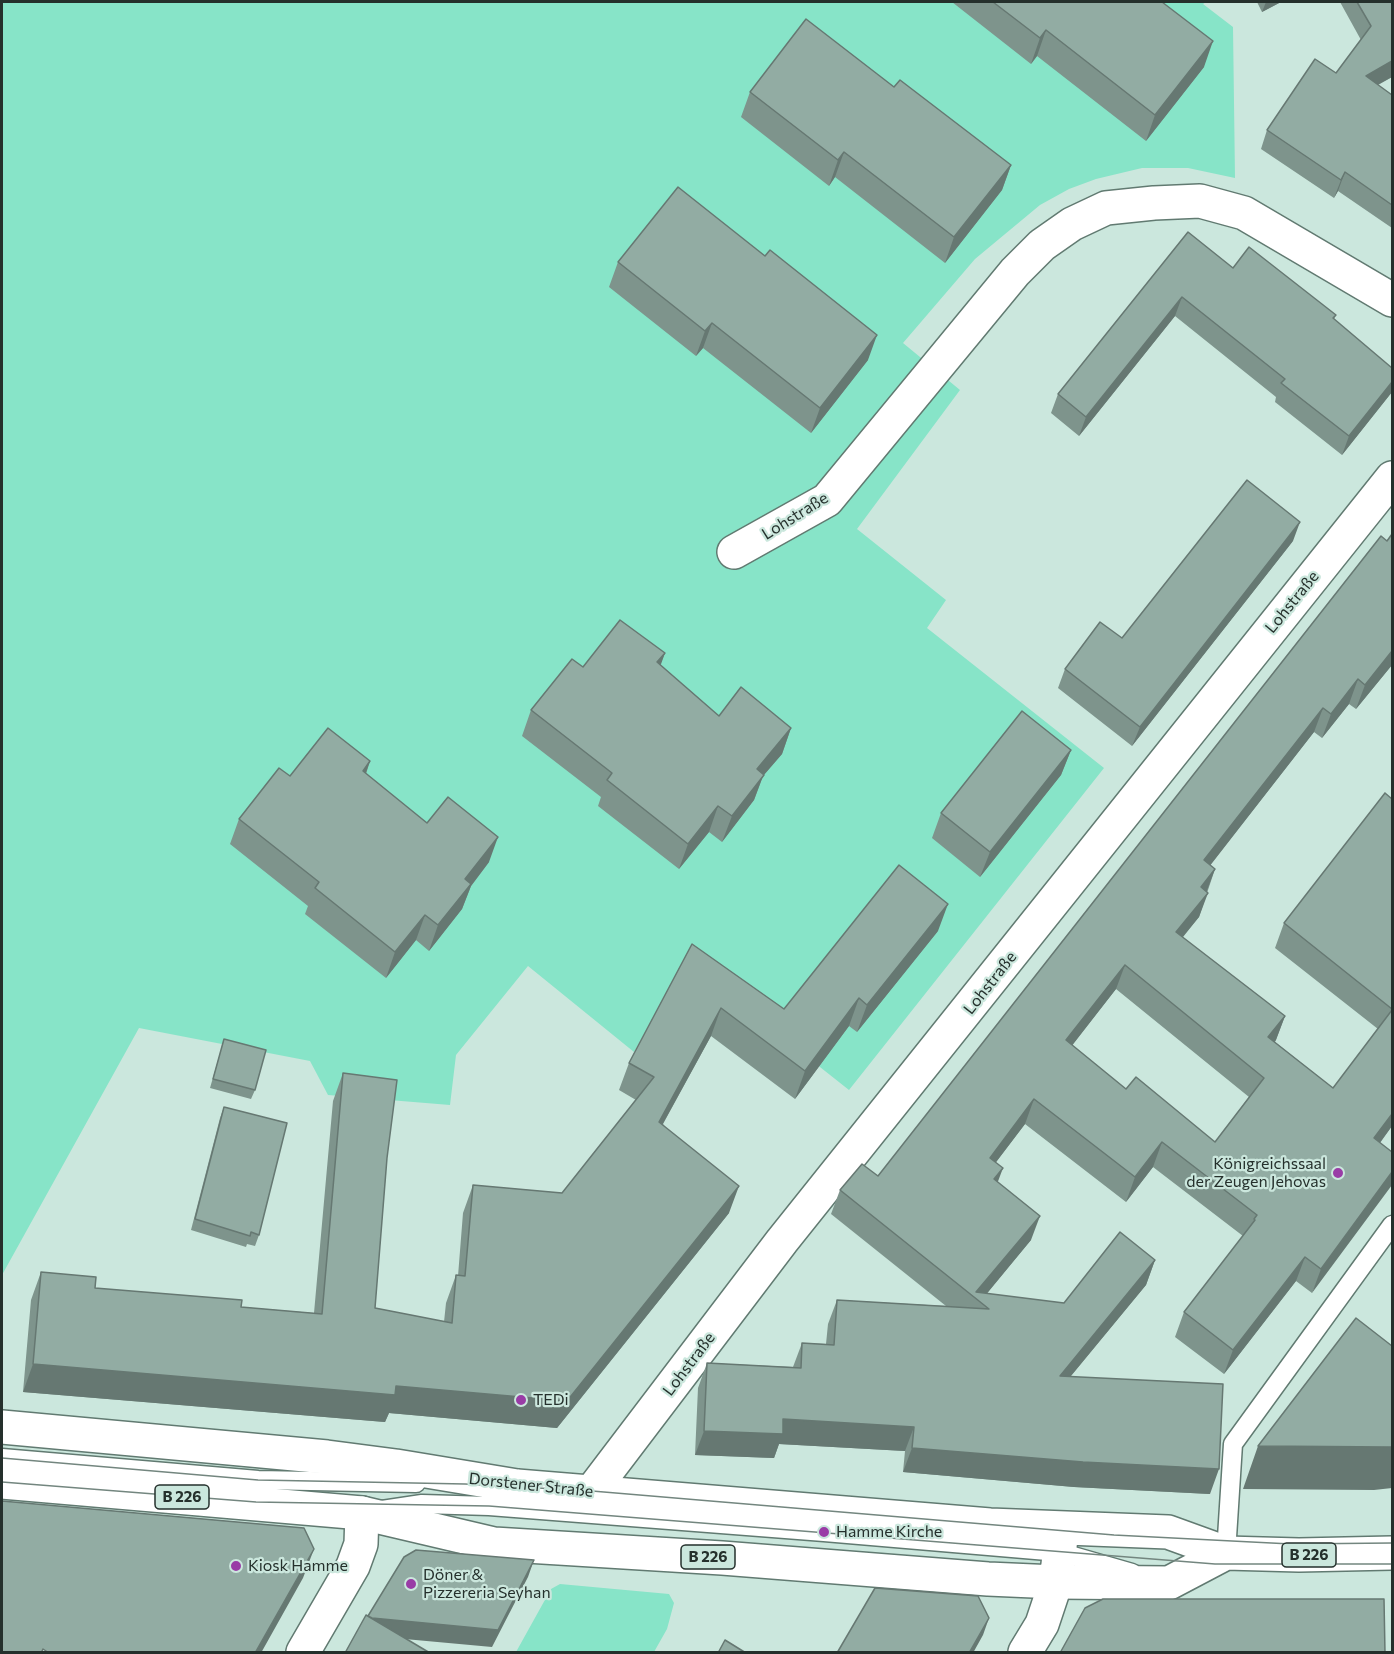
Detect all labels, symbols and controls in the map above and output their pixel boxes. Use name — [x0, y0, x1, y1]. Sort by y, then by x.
street label: Lohstraße — [758, 488, 832, 544]
street label: Lohstraße — [1261, 567, 1323, 637]
street label: Lohstraße — [960, 948, 1020, 1018]
place label: Königreichssaal der Zeugen Jehovas — [1186, 1154, 1326, 1192]
marker: Königreichssaal der Zeugen Jehovas — [1331, 1166, 1345, 1180]
street label: Lohstraße — [659, 1329, 719, 1399]
place label: TEDi — [533, 1390, 569, 1410]
marker: TEDi — [514, 1393, 528, 1407]
street label: Dorstener Straße — [468, 1469, 594, 1501]
road number: B 226 — [155, 1485, 209, 1509]
place label: Hamme Kirche — [836, 1522, 942, 1542]
marker: Hamme Kirche — [817, 1525, 831, 1539]
road number: B 226 — [1282, 1543, 1336, 1567]
road number: B 226 — [681, 1545, 735, 1569]
place label: Kiosk Hamme — [248, 1556, 348, 1576]
marker: Kiosk Hamme — [229, 1559, 243, 1573]
place label: Döner & Pizzereria Seyhan — [423, 1565, 551, 1603]
marker: Döner & Pizzereria Seyhan — [404, 1577, 418, 1591]

